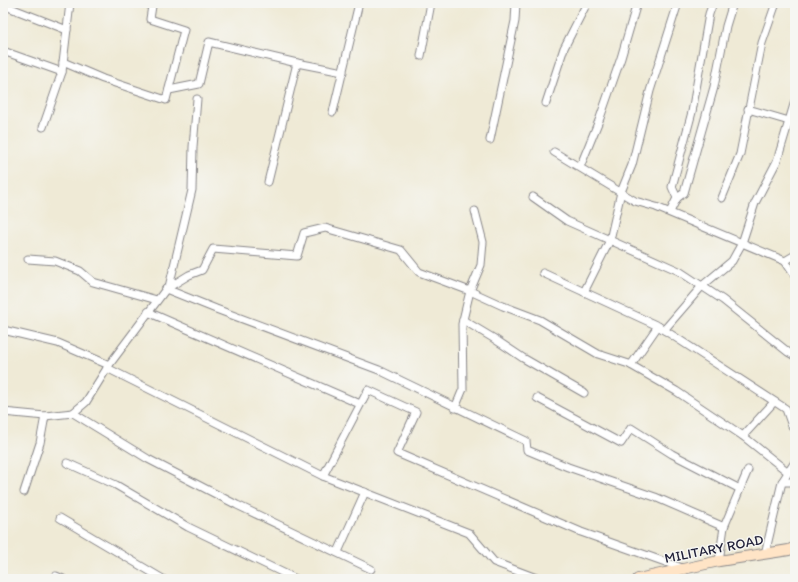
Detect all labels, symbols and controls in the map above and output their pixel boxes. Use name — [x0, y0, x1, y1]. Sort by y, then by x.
street label: MILITARY ROAD — [663, 531, 765, 567]

